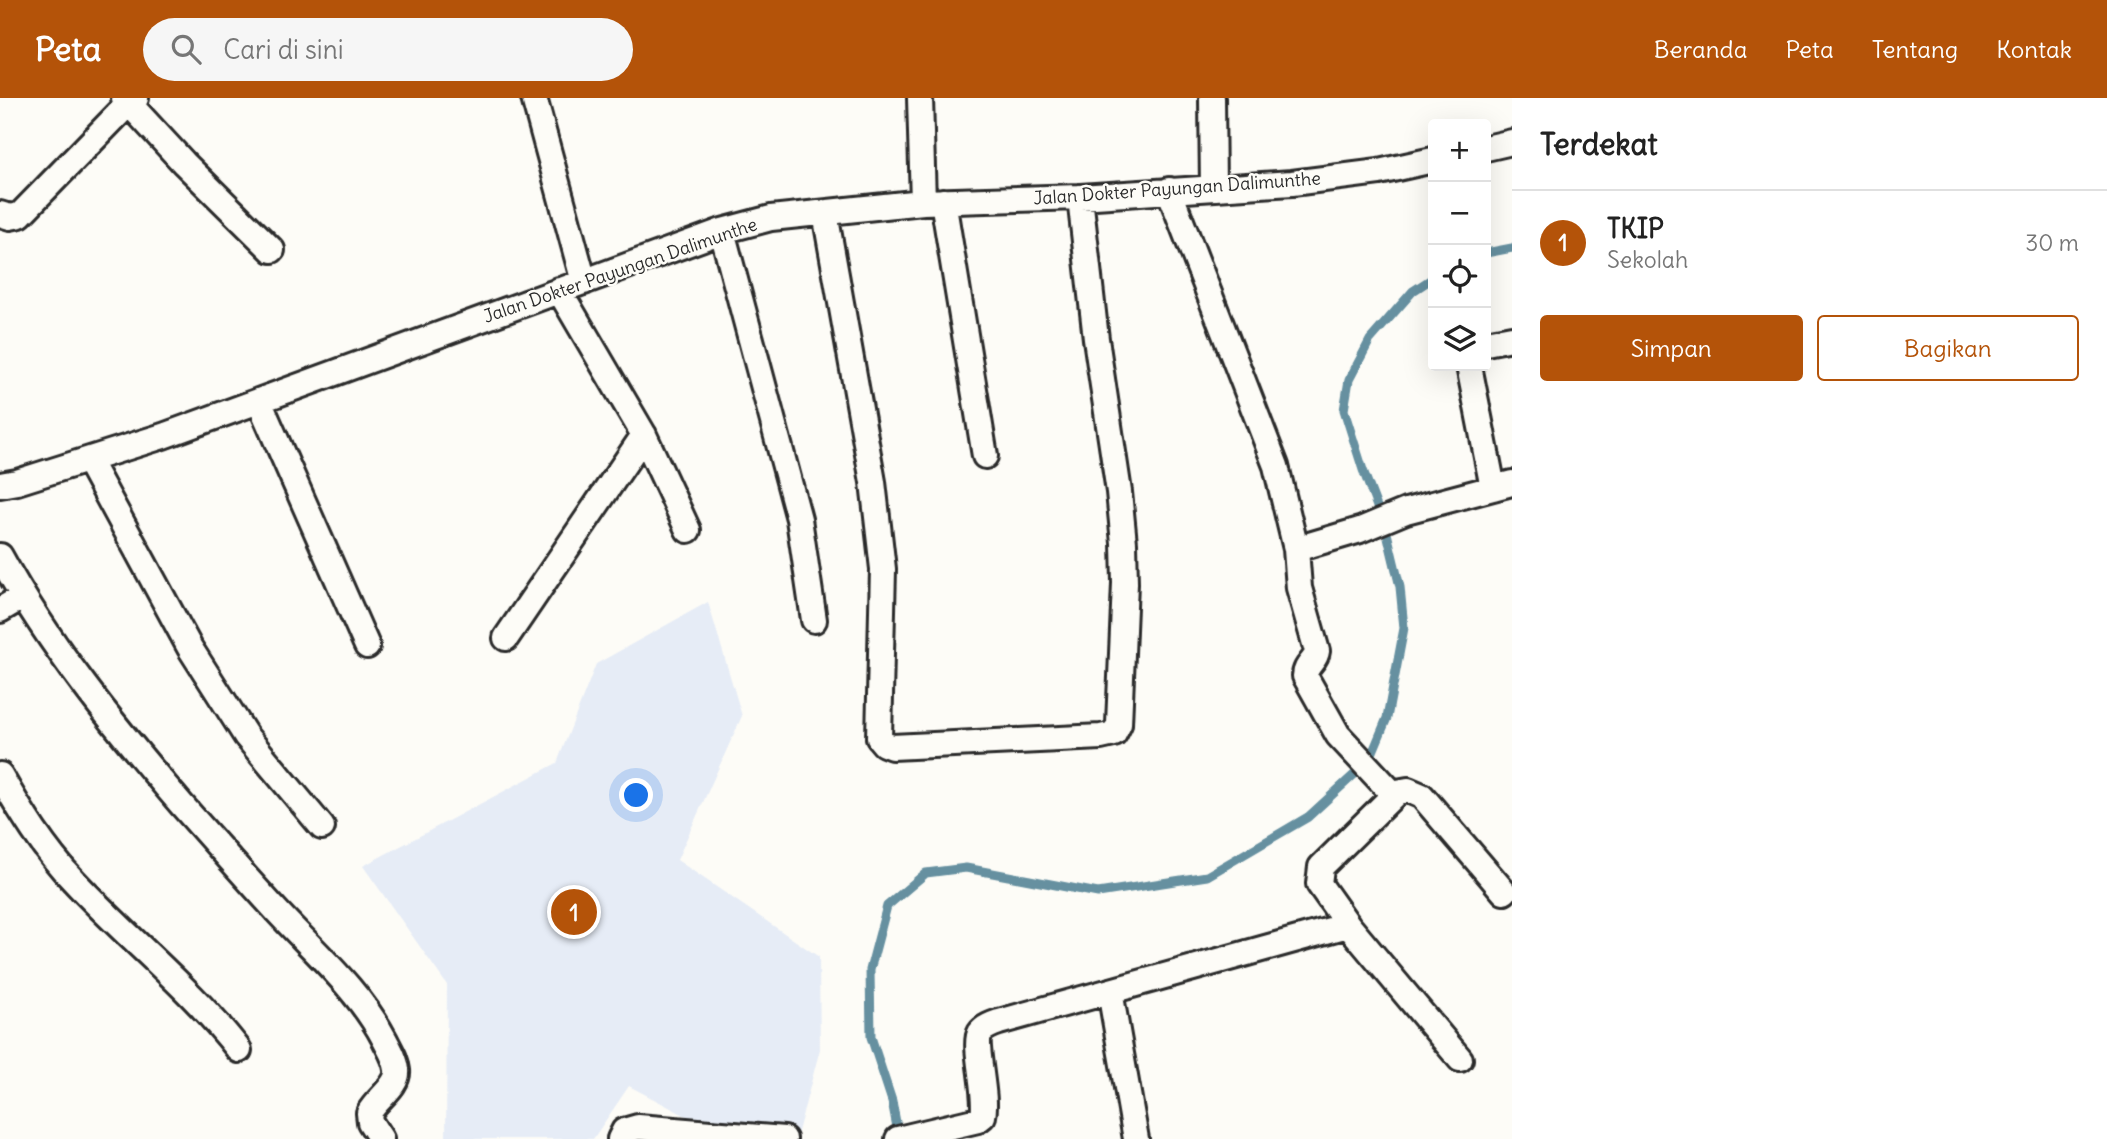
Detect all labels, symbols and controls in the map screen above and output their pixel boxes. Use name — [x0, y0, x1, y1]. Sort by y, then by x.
search box — [143, 18, 633, 81]
text: Peta — [35, 28, 101, 70]
icon: search — [167, 30, 205, 68]
text: Cari di sini — [223, 33, 344, 66]
text: Beranda — [1654, 34, 1747, 64]
text: Peta — [1785, 34, 1834, 64]
text: Tentang — [1872, 34, 1958, 64]
text: Kontak — [1996, 34, 2072, 64]
map controls — [1428, 119, 1491, 371]
button: + — [1428, 119, 1491, 182]
text: Terdekat — [1540, 125, 1658, 163]
street label: Jalan Dokter Payungan Dalimunthe — [1032, 166, 1322, 210]
button: − — [1428, 182, 1491, 245]
street label: Jalan Dokter Payungan Dalimunthe — [480, 212, 760, 328]
text: TKIP — [1607, 212, 1664, 245]
text: 1 — [1558, 228, 1568, 257]
text: 30 m — [2025, 228, 2079, 257]
button: locate — [1428, 245, 1491, 308]
text: Sekolah — [1607, 245, 1688, 274]
button: layers — [1428, 308, 1491, 371]
button: Simpan — [1540, 315, 1803, 381]
button: Bagikan — [1817, 315, 2079, 381]
your location — [619, 778, 653, 812]
pin: 1 — [551, 886, 597, 938]

